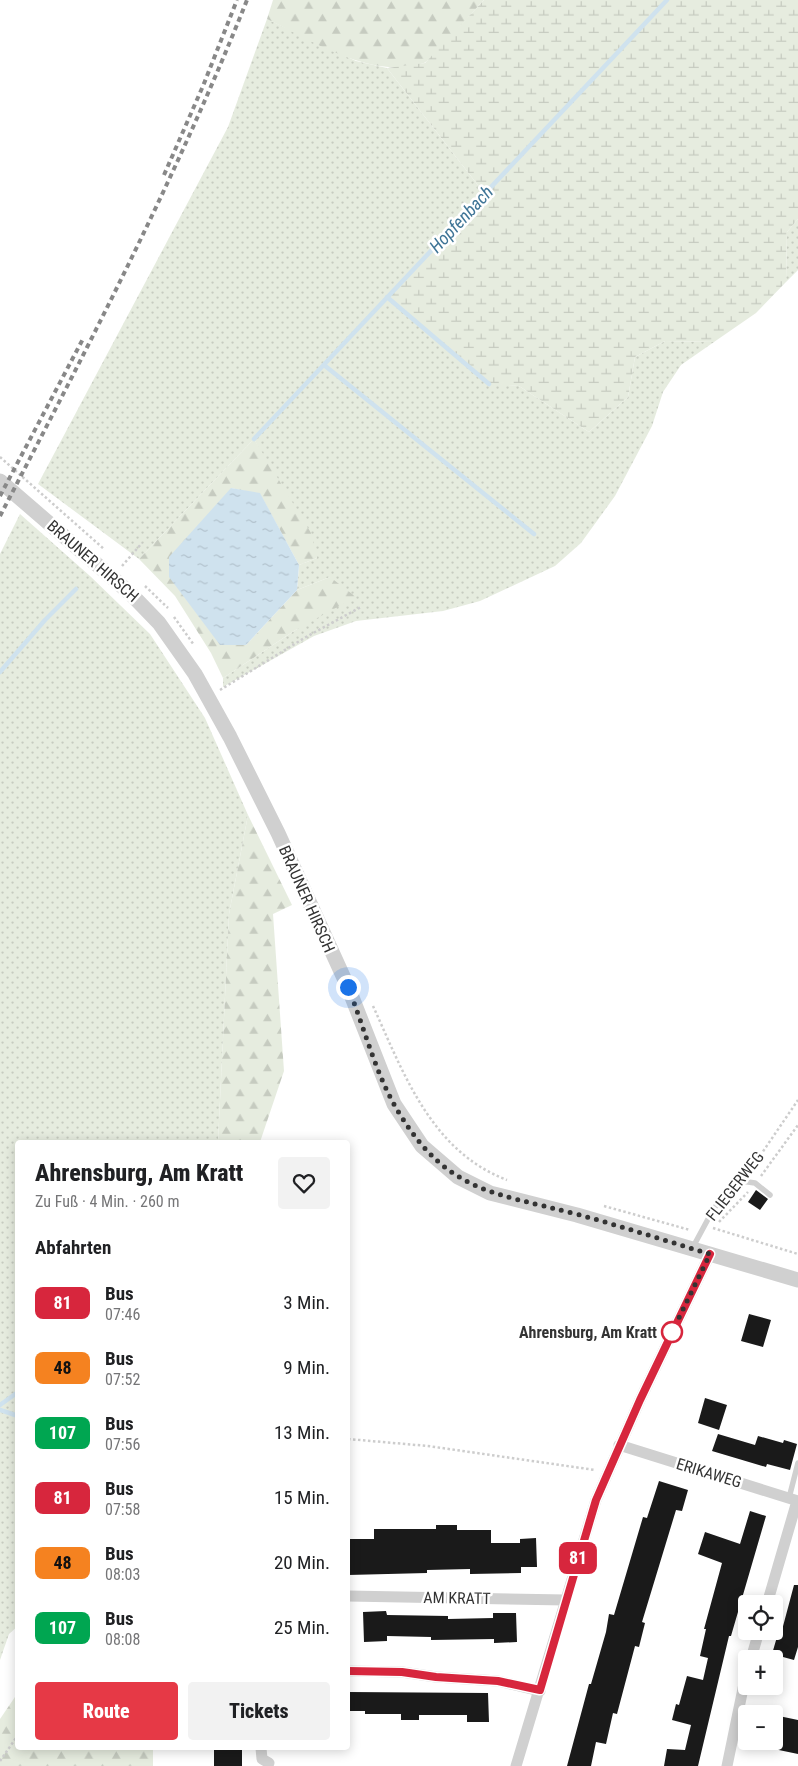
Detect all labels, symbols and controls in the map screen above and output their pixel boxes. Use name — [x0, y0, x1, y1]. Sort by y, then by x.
water label: Hopfenbach — [425, 181, 497, 257]
street label: BRAUNER HIRSCH — [43, 516, 143, 606]
street label: BRAUNER HIRSCH — [275, 843, 339, 955]
your location — [336, 975, 361, 1000]
street label: FLIEGERWEG — [702, 1148, 768, 1224]
button: heart — [278, 1157, 330, 1209]
text: Ahrensburg, Am Kratt — [35, 1159, 243, 1187]
text: Zu Fuß · 4 Min. · 260 m — [35, 1192, 179, 1211]
text: Abfahrten — [35, 1236, 111, 1259]
text: Bus — [105, 1282, 134, 1305]
text: 3 Min. — [283, 1291, 330, 1314]
text: 81 — [53, 1292, 72, 1313]
text: 07:46 — [105, 1305, 140, 1324]
marker: Ahrensburg, Am Kratt — [661, 1321, 683, 1343]
place label: Ahrensburg, Am Kratt — [519, 1323, 657, 1342]
text: Bus — [105, 1347, 134, 1370]
text: 9 Min. — [283, 1356, 330, 1379]
text: 48 — [53, 1357, 72, 1378]
text: 07:52 — [105, 1370, 140, 1389]
text: Bus — [105, 1412, 134, 1435]
text: 13 Min. — [274, 1421, 330, 1444]
text: 107 — [49, 1422, 76, 1443]
text: 07:56 — [105, 1435, 140, 1454]
street label: ERIKAWEG — [674, 1454, 744, 1492]
text: Bus — [105, 1477, 134, 1500]
text: 15 Min. — [274, 1486, 330, 1509]
text: 81 — [53, 1487, 72, 1508]
text: 07:58 — [105, 1500, 140, 1519]
text: Bus — [105, 1542, 134, 1565]
line badge: 81 — [556, 1542, 600, 1574]
text: 81 — [569, 1547, 587, 1568]
text: 20 Min. — [274, 1551, 330, 1574]
text: 48 — [53, 1552, 72, 1573]
text: 08:03 — [105, 1565, 140, 1584]
street label: AM KRATT — [423, 1588, 491, 1608]
map controls — [738, 1595, 783, 1750]
button: locate — [738, 1595, 783, 1640]
text: Bus — [105, 1607, 134, 1630]
text: 25 Min. — [274, 1616, 330, 1639]
text: 107 — [49, 1617, 76, 1638]
text: 08:08 — [105, 1630, 140, 1649]
button: + — [738, 1650, 783, 1695]
button: Route — [35, 1682, 178, 1740]
button: Tickets — [188, 1682, 330, 1740]
button: − — [738, 1705, 783, 1750]

